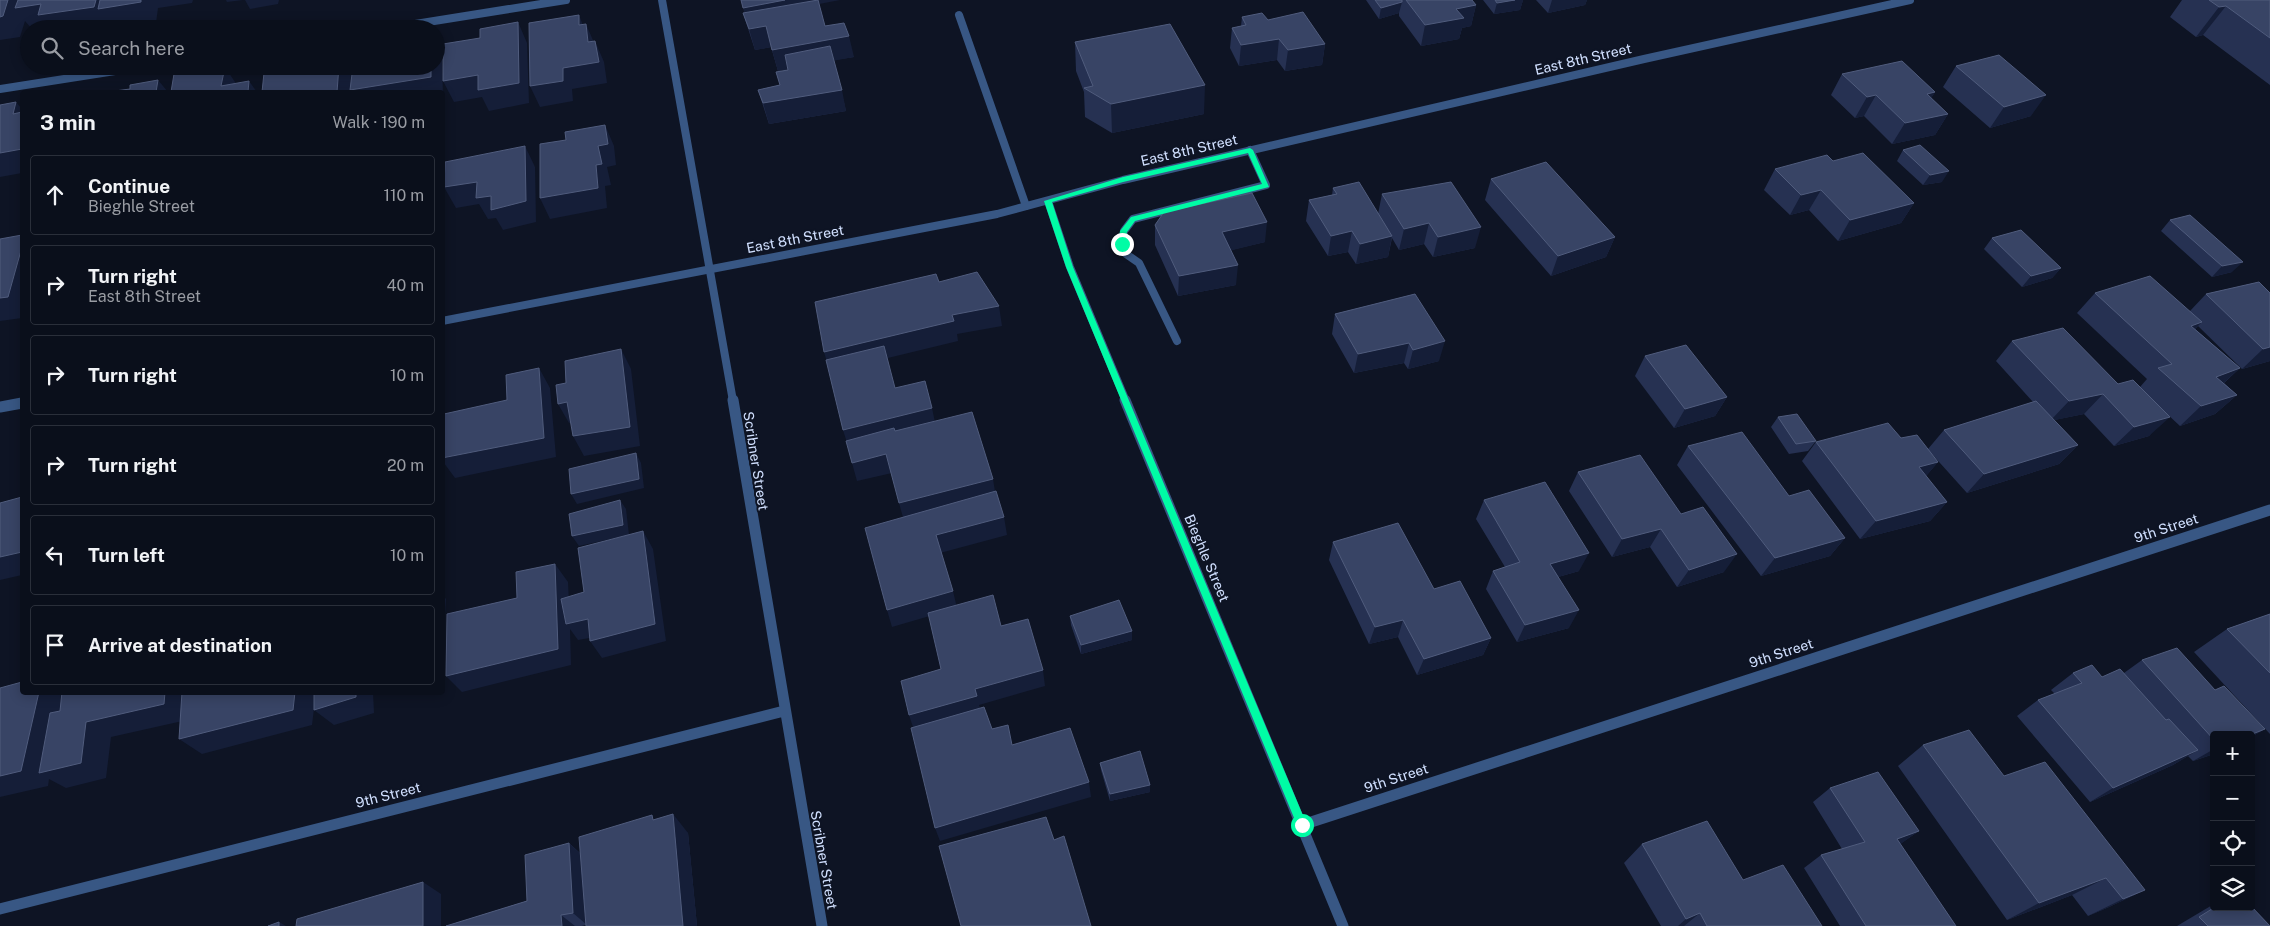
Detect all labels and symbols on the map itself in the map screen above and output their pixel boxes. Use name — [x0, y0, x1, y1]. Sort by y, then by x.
street label: East 8th Street — [1533, 40, 1633, 78]
street label: East 8th Street — [1139, 131, 1239, 169]
street label: East 8th Street — [745, 222, 845, 256]
route end — [1111, 233, 1134, 256]
street label: Scribner Street — [740, 410, 772, 512]
street label: 9th Street — [2132, 510, 2200, 546]
street label: Bieghle Street — [1181, 512, 1233, 604]
street label: 9th Street — [1747, 635, 1815, 671]
street label: 9th Street — [1362, 760, 1430, 796]
street label: 9th Street — [354, 779, 422, 811]
street label: Scribner Street — [807, 809, 841, 911]
route start — [1291, 814, 1314, 837]

